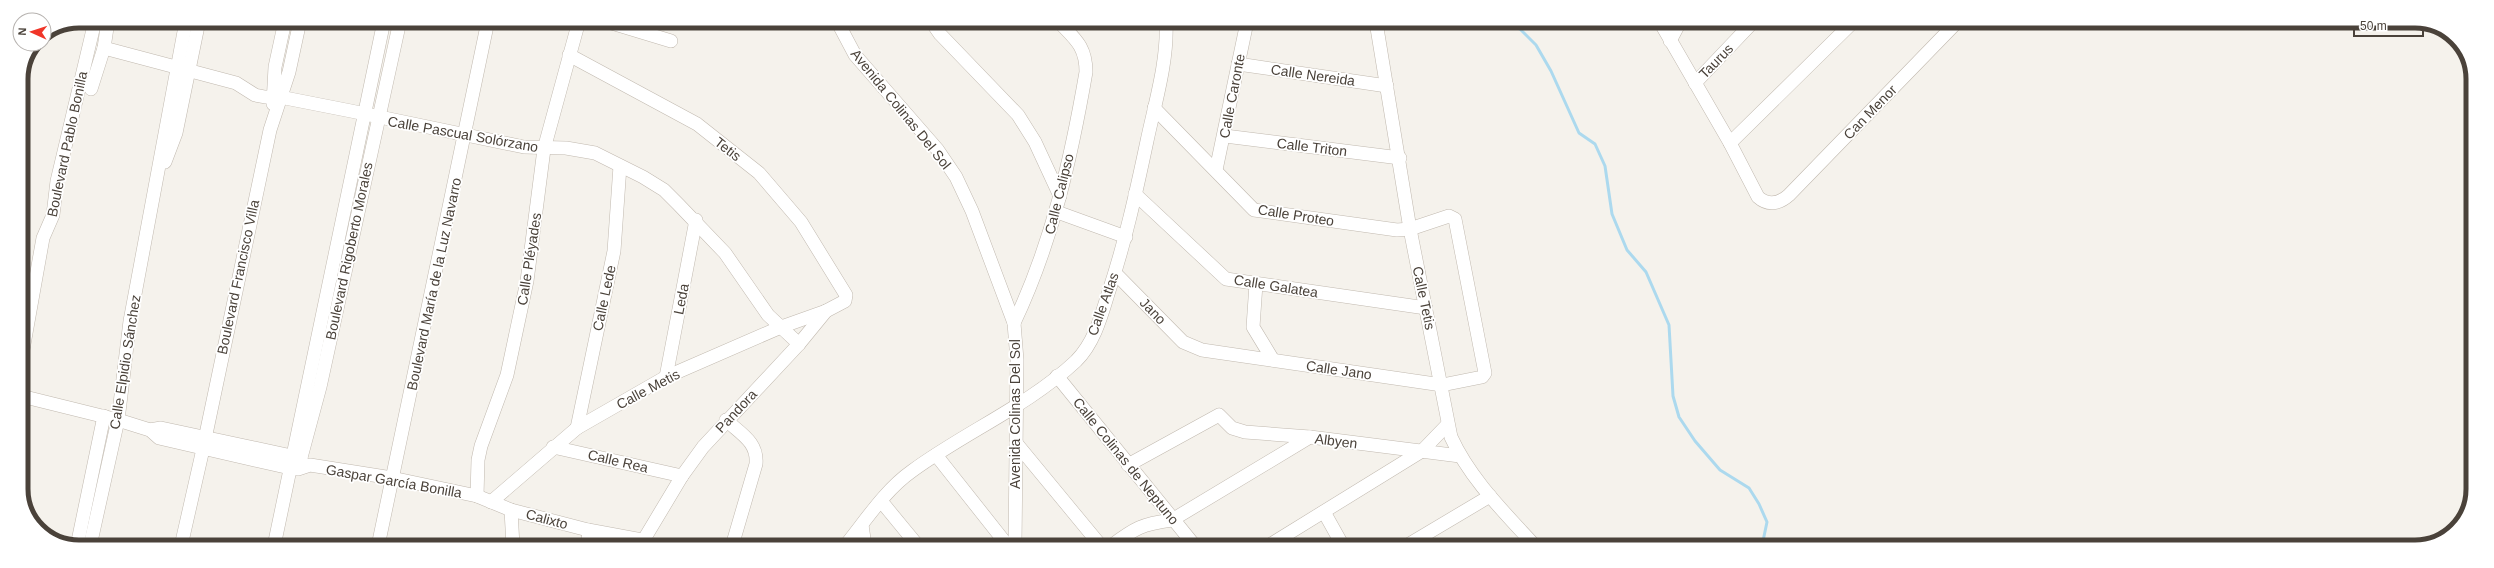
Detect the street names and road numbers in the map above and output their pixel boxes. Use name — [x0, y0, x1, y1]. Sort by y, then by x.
street label: Taurus — [1696, 40, 1736, 82]
street label: Avenida Colinas Del Sol — [848, 46, 954, 172]
street label: Calle Caronte — [1216, 52, 1248, 140]
street label: Calle Nereida — [1270, 61, 1356, 89]
street label: Boulevard Pablo Bonilla — [44, 69, 90, 218]
street label: Can Menor — [1840, 81, 1900, 142]
street label: Calle Pascual Solórzano — [387, 113, 540, 155]
street label: Tetis — [712, 134, 744, 164]
street label: Calle Triton — [1276, 135, 1348, 159]
street label: Calle Calipso — [1041, 152, 1077, 236]
street label: Boulevard Rigoberto Morales — [322, 161, 376, 341]
street label: Boulevard María de la Luz Navarro — [404, 176, 464, 392]
street label: Boulevard Francisco Villa — [214, 198, 262, 356]
street label: Calle Proteo — [1257, 201, 1336, 229]
street label: Calle Pléyades — [514, 212, 544, 306]
street label: Calle Lede — [589, 263, 619, 332]
street label: Calle Tetis — [1409, 265, 1439, 331]
street label: Calle Atlas — [1084, 270, 1122, 338]
street label: Calle Galatea — [1233, 271, 1319, 301]
street label: Leda — [670, 282, 692, 316]
street label: Calle Elpidio Sánchez — [106, 293, 144, 431]
street label: Jano — [1137, 295, 1169, 328]
street label: Avenida Colinas Del Sol — [1007, 339, 1023, 489]
street label: Calle Jano — [1305, 357, 1373, 383]
street label: Calle Metis — [614, 366, 682, 412]
street label: Pandora — [712, 386, 760, 436]
street label: Calle Colinas de Neptuno — [1070, 394, 1182, 528]
street label: Albyen — [1314, 430, 1358, 452]
street label: Calle Rea — [586, 446, 650, 476]
street label: Gaspar García Bonilla — [325, 461, 463, 501]
street label: Calixto — [524, 506, 570, 532]

